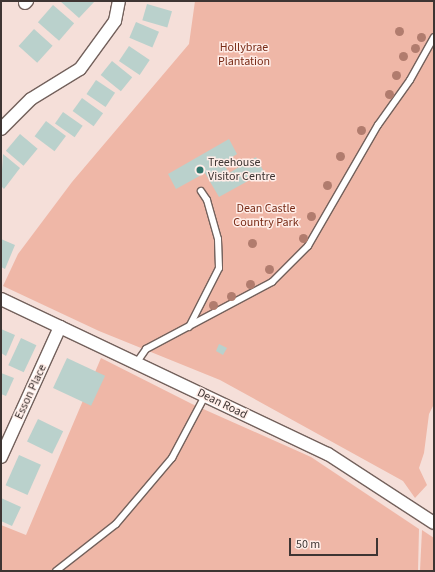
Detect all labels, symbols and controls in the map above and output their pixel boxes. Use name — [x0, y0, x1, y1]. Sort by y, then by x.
park label: Hollybrae Plantation — [218, 41, 270, 69]
place label: Treehouse Visitor Centre — [208, 156, 275, 184]
marker: Treehouse Visitor Centre — [195, 165, 205, 175]
park label: Dean Castle Country Park — [233, 202, 299, 230]
street label: Esson Place — [12, 362, 50, 422]
street label: Dean Road — [195, 386, 249, 422]
scale bar — [291, 530, 380, 556]
text: 50 m — [296, 536, 320, 553]

